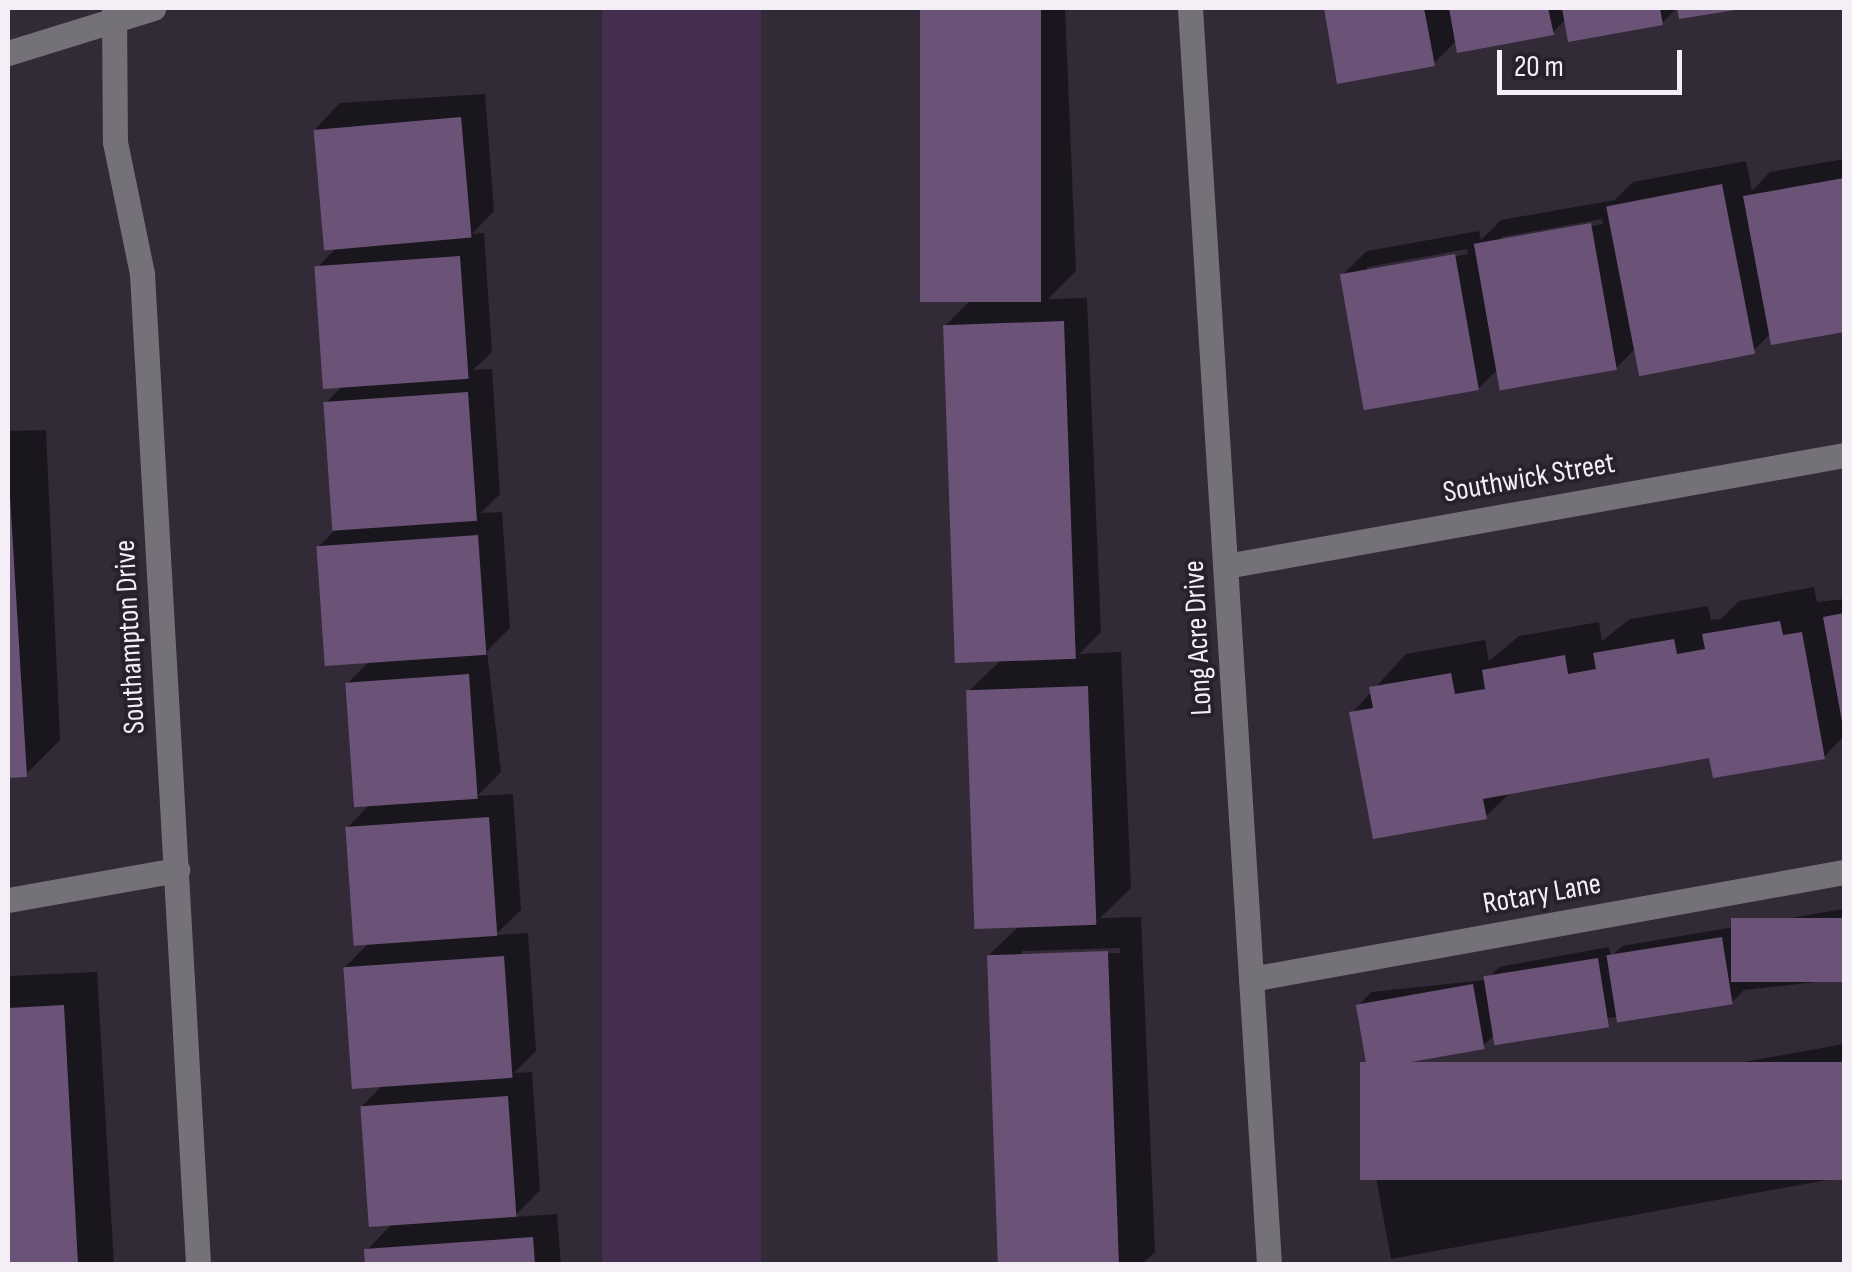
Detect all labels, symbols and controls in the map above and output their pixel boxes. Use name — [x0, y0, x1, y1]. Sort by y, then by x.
scale bar — [1502, 30, 1687, 92]
text: 20 m — [1514, 49, 1564, 85]
street label: Southwick Street — [1440, 445, 1618, 511]
street label: Southampton Drive — [107, 539, 153, 735]
street label: Long Acre Drive — [1176, 560, 1220, 716]
street label: Rotary Lane — [1480, 866, 1604, 922]

